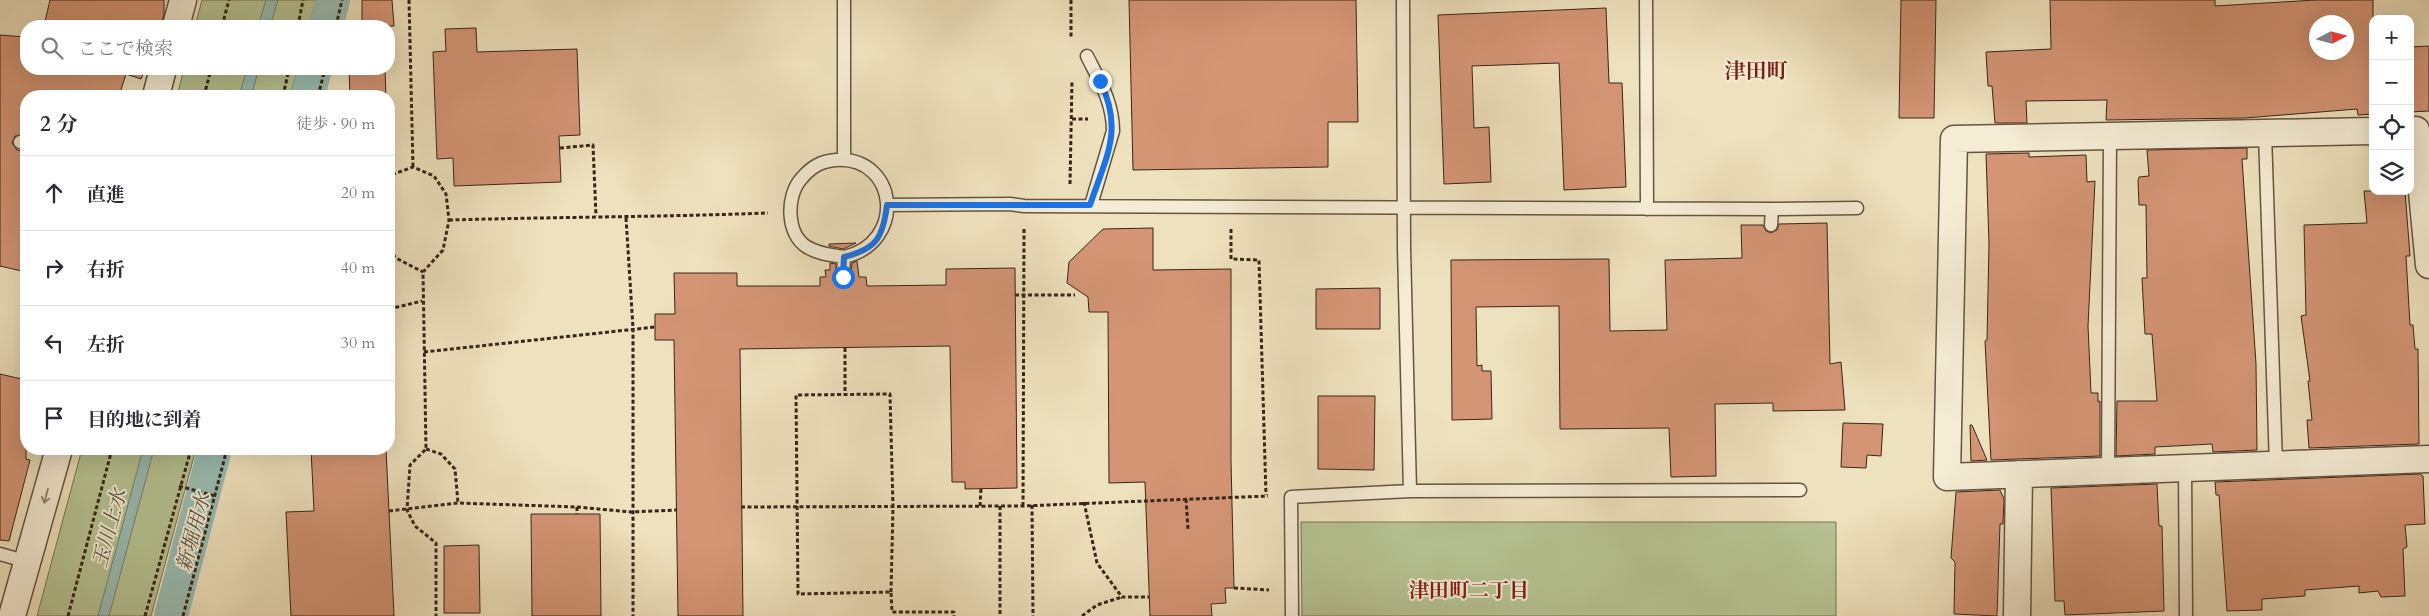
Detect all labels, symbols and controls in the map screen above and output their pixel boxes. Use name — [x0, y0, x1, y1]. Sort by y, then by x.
north arrow — [2309, 15, 2354, 60]
map controls — [2369, 15, 2414, 195]
button: + — [2369, 15, 2414, 60]
search box — [20, 20, 395, 75]
icon: search — [38, 34, 66, 62]
text: ここで検索 — [78, 36, 173, 62]
district label: 津田町 — [1725, 57, 1788, 86]
button: − — [2369, 60, 2414, 105]
route end — [1089, 70, 1112, 93]
button: locate — [2369, 105, 2414, 150]
text: 2 分 — [40, 110, 77, 139]
text: 徒歩 · 90 m — [296, 113, 375, 135]
button: layers — [2369, 150, 2414, 195]
icon: ahead — [40, 179, 68, 207]
text: 直進 — [87, 182, 125, 208]
text: 20 m — [341, 182, 375, 204]
icon: right — [40, 254, 68, 282]
text: 右折 — [87, 257, 125, 283]
text: 40 m — [341, 257, 375, 279]
route start — [832, 266, 855, 289]
icon: left — [40, 329, 68, 357]
text: 左折 — [87, 332, 125, 358]
text: 30 m — [341, 332, 375, 354]
icon: arrive — [40, 404, 68, 432]
text: 目的地に到着 — [87, 407, 201, 433]
water label: 玉川上水 — [86, 484, 133, 570]
one-way arrow — [41, 487, 50, 503]
water label: 新堀用水 — [170, 488, 217, 574]
district label: 津田町二丁目 — [1409, 577, 1529, 604]

